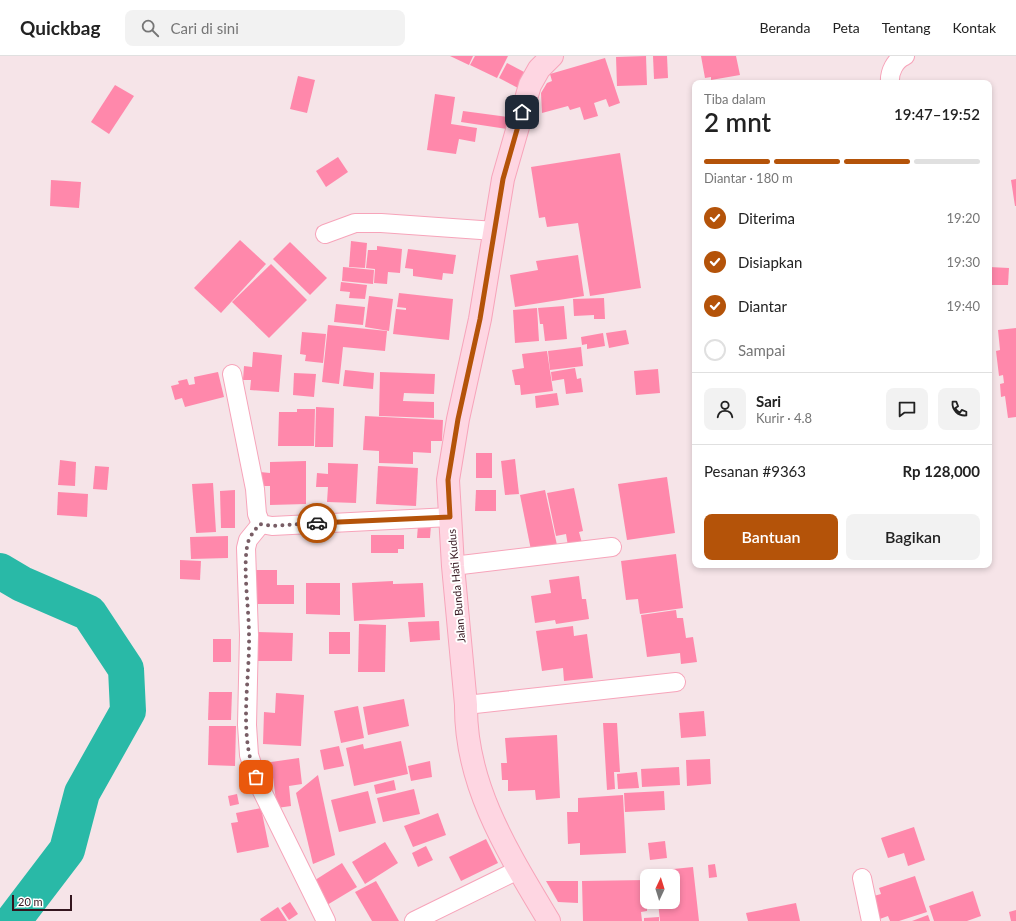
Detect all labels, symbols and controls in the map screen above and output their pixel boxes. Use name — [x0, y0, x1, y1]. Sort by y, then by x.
search box — [125, 10, 405, 46]
text: Quickbag — [20, 16, 101, 39]
icon: search — [139, 17, 161, 39]
text: Cari di sini — [171, 19, 239, 37]
text: Beranda — [760, 19, 810, 36]
text: Peta — [832, 19, 860, 36]
text: Tentang — [882, 19, 931, 36]
text: Kontak — [953, 19, 996, 36]
text: Tiba dalam — [704, 91, 766, 107]
pin — [505, 95, 539, 129]
icon: home — [511, 101, 533, 123]
text: 19:47–19:52 — [894, 105, 980, 123]
text: 2 mnt — [704, 106, 771, 138]
text: Diantar · 180 m — [704, 170, 793, 186]
icon: check — [704, 207, 726, 229]
text: Diterima — [738, 209, 795, 227]
text: 19:20 — [947, 210, 980, 226]
icon: check — [704, 251, 726, 273]
text: Disiapkan — [738, 253, 802, 271]
text: 19:30 — [947, 254, 980, 270]
icon: check — [704, 295, 726, 317]
text: Diantar — [738, 297, 787, 315]
text: 19:40 — [947, 298, 980, 314]
text: Sampai — [738, 341, 785, 359]
button: person — [704, 388, 746, 430]
button: chat — [886, 388, 928, 430]
button: phone — [938, 388, 980, 430]
text: Sari — [756, 392, 781, 410]
text: Kurir · 4.8 — [756, 410, 812, 426]
text: Pesanan #9363 — [704, 462, 806, 480]
text: Rp 128,000 — [903, 462, 980, 480]
courier — [297, 503, 337, 543]
icon: car — [306, 512, 328, 534]
button: Bantuan — [704, 514, 838, 560]
button: Bagikan — [846, 514, 980, 560]
street label: Jalan Bunda Hati Kudus — [445, 528, 467, 643]
pin — [239, 760, 273, 794]
icon: bag — [245, 766, 267, 788]
north arrow — [640, 869, 680, 909]
map controls — [640, 869, 680, 909]
scale bar — [12, 893, 72, 912]
text: 20 m — [18, 895, 43, 908]

